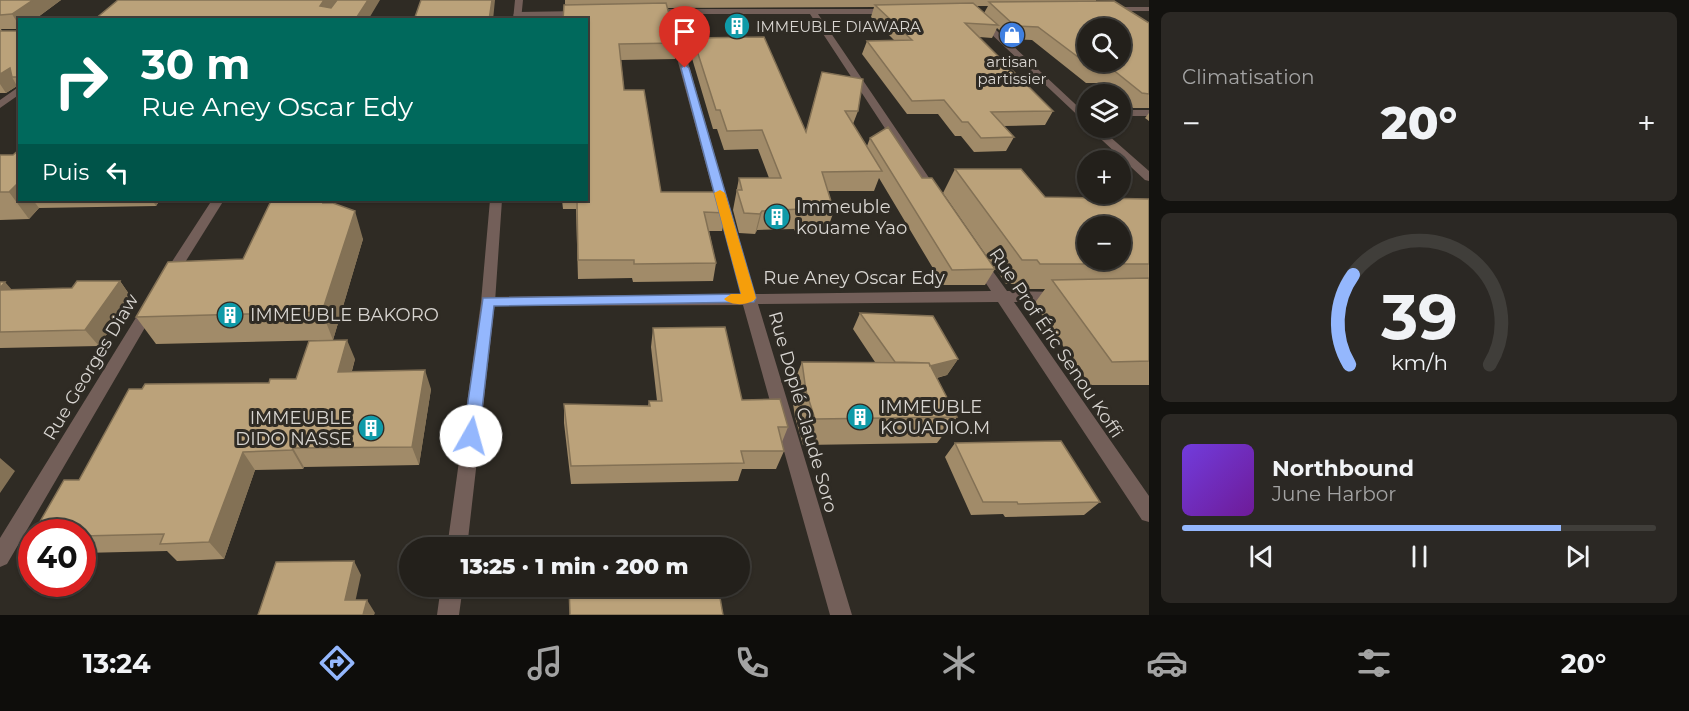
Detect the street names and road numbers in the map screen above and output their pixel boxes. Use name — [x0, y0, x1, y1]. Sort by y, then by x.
street label: Rue Prof Éric Senou Koffi — [984, 244, 1128, 442]
street label: Rue Aney Oscar Edy — [763, 267, 945, 289]
street label: Rue Georges Diaw — [39, 290, 143, 444]
street label: Rue Doplé Claude Soro — [764, 309, 842, 515]

